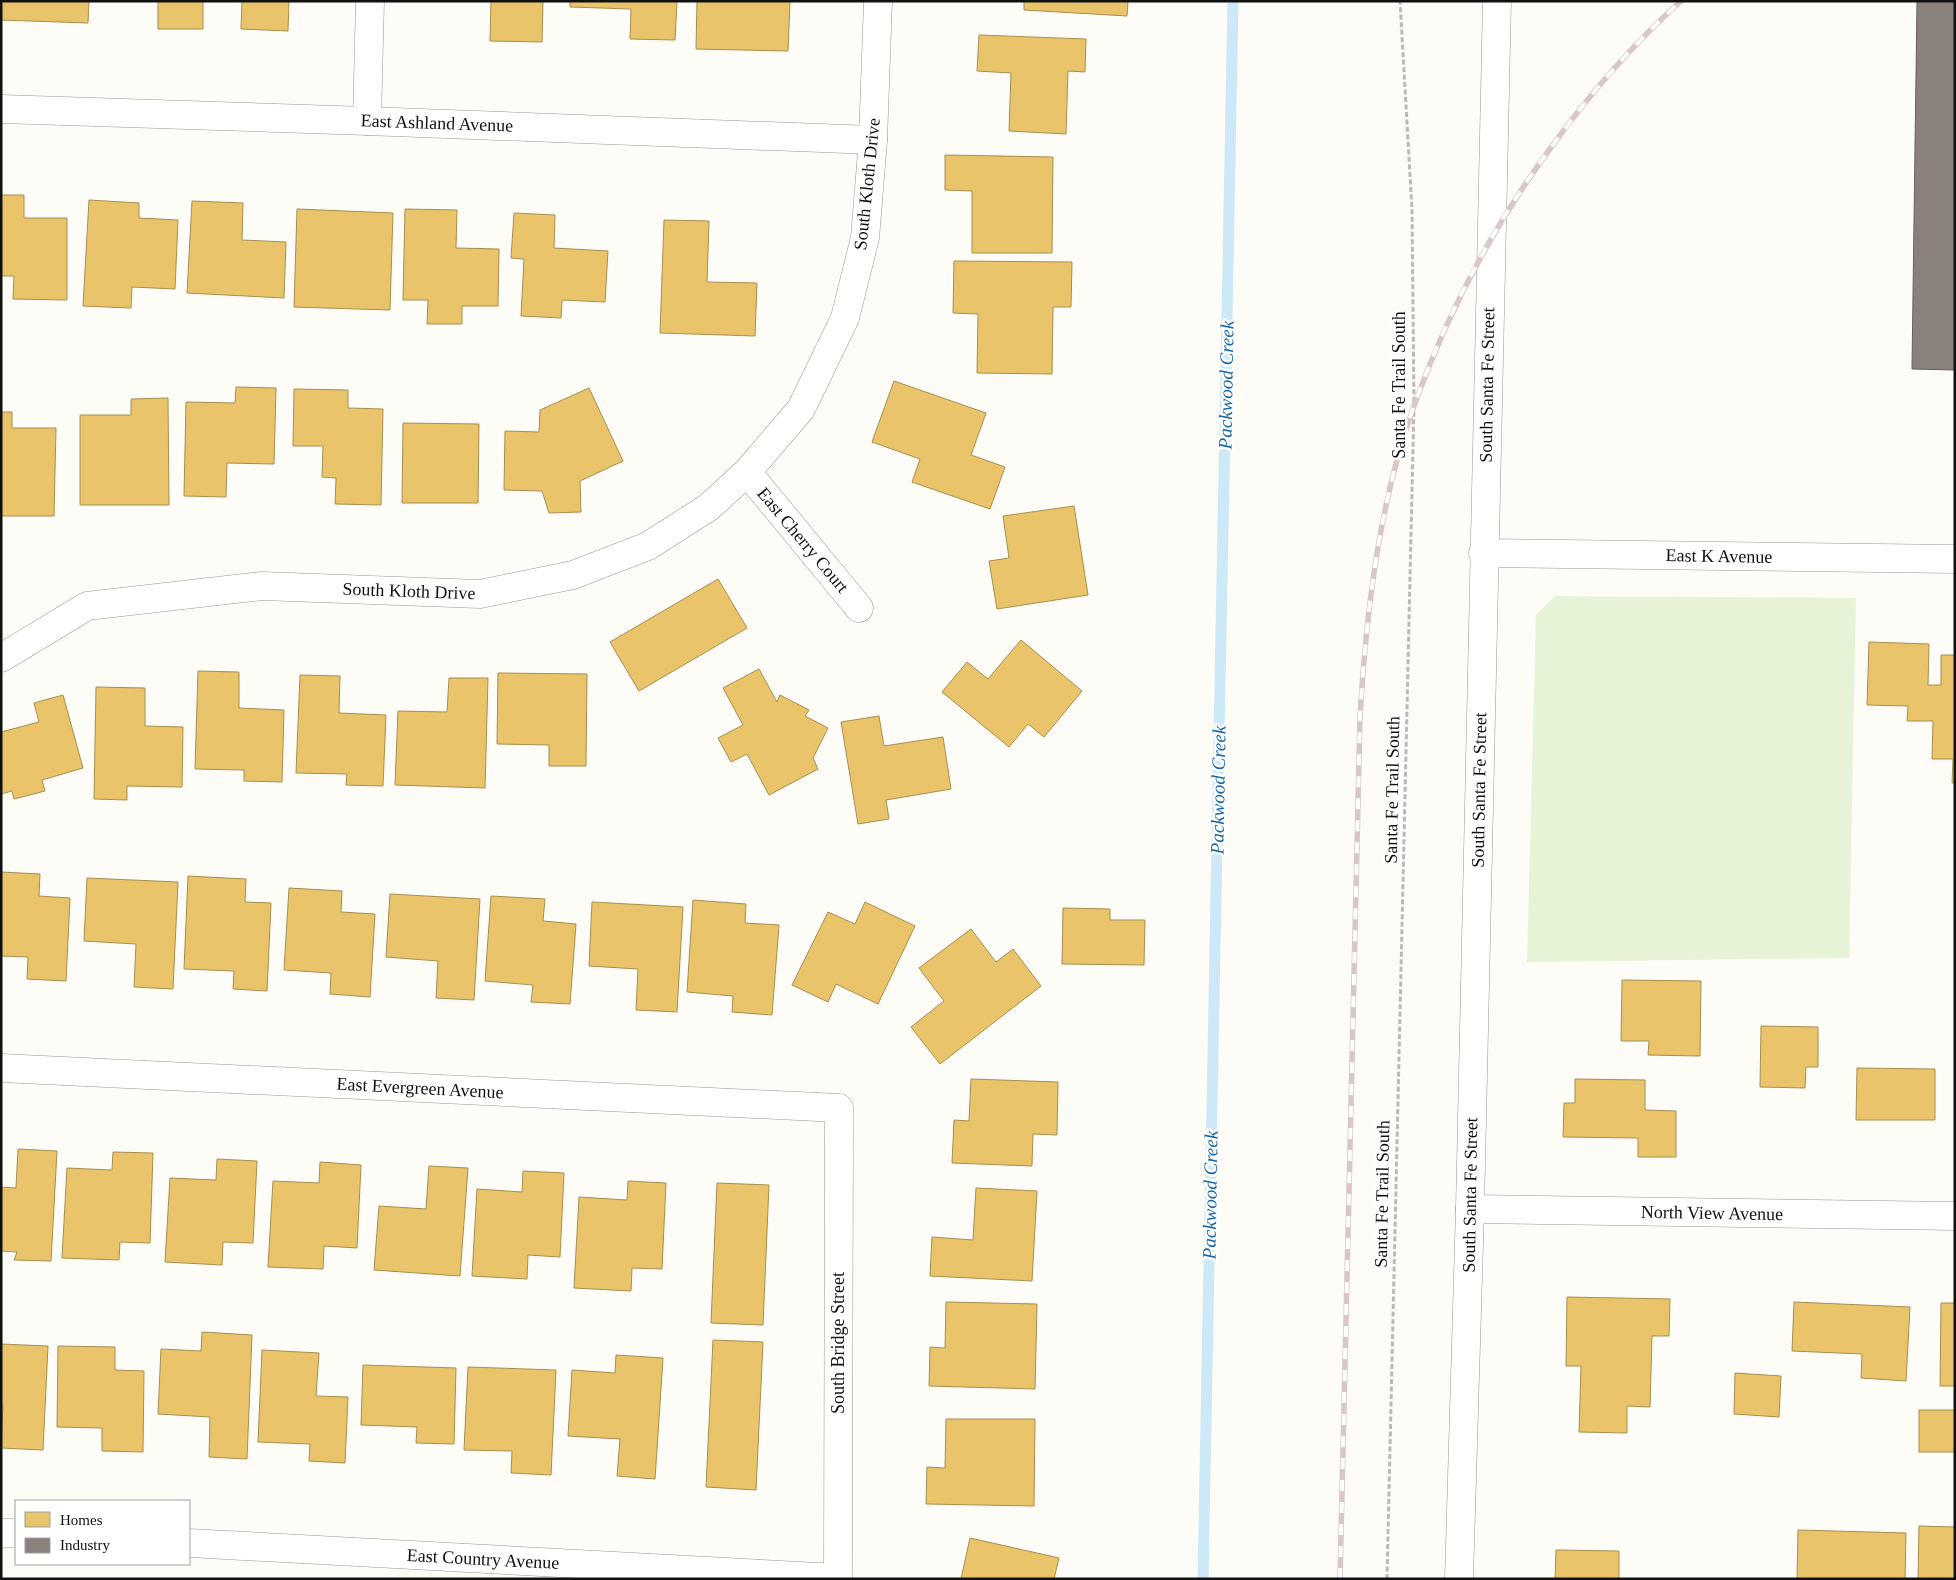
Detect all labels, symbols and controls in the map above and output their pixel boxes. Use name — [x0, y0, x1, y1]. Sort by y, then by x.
street label: East Ashland Avenue — [360, 110, 514, 136]
street label: South Kloth Drive — [850, 117, 884, 251]
street label: South Santa Fe Street — [1476, 307, 1498, 463]
street label: Santa Fe Trail South — [1389, 311, 1409, 459]
water label: Packwood Creek — [1214, 320, 1238, 450]
street label: East Cherry Court — [753, 483, 853, 597]
street label: East K Avenue — [1666, 545, 1772, 567]
street label: South Kloth Drive — [342, 579, 476, 603]
street label: South Santa Fe Street — [1468, 712, 1490, 868]
street label: Santa Fe Trail South — [1381, 716, 1403, 864]
water label: Packwood Creek — [1206, 725, 1230, 855]
street label: East Evergreen Avenue — [336, 1074, 504, 1102]
street label: South Santa Fe Street — [1459, 1117, 1481, 1273]
street label: Santa Fe Trail South — [1371, 1120, 1393, 1268]
water label: Packwood Creek — [1198, 1130, 1222, 1260]
street label: North View Avenue — [1641, 1202, 1783, 1224]
street label: South Bridge Street — [828, 1272, 848, 1414]
legend — [15, 1500, 190, 1565]
text: Homes — [60, 1512, 103, 1528]
text: Industry — [60, 1537, 110, 1553]
street label: East Country Avenue — [406, 1545, 560, 1573]

